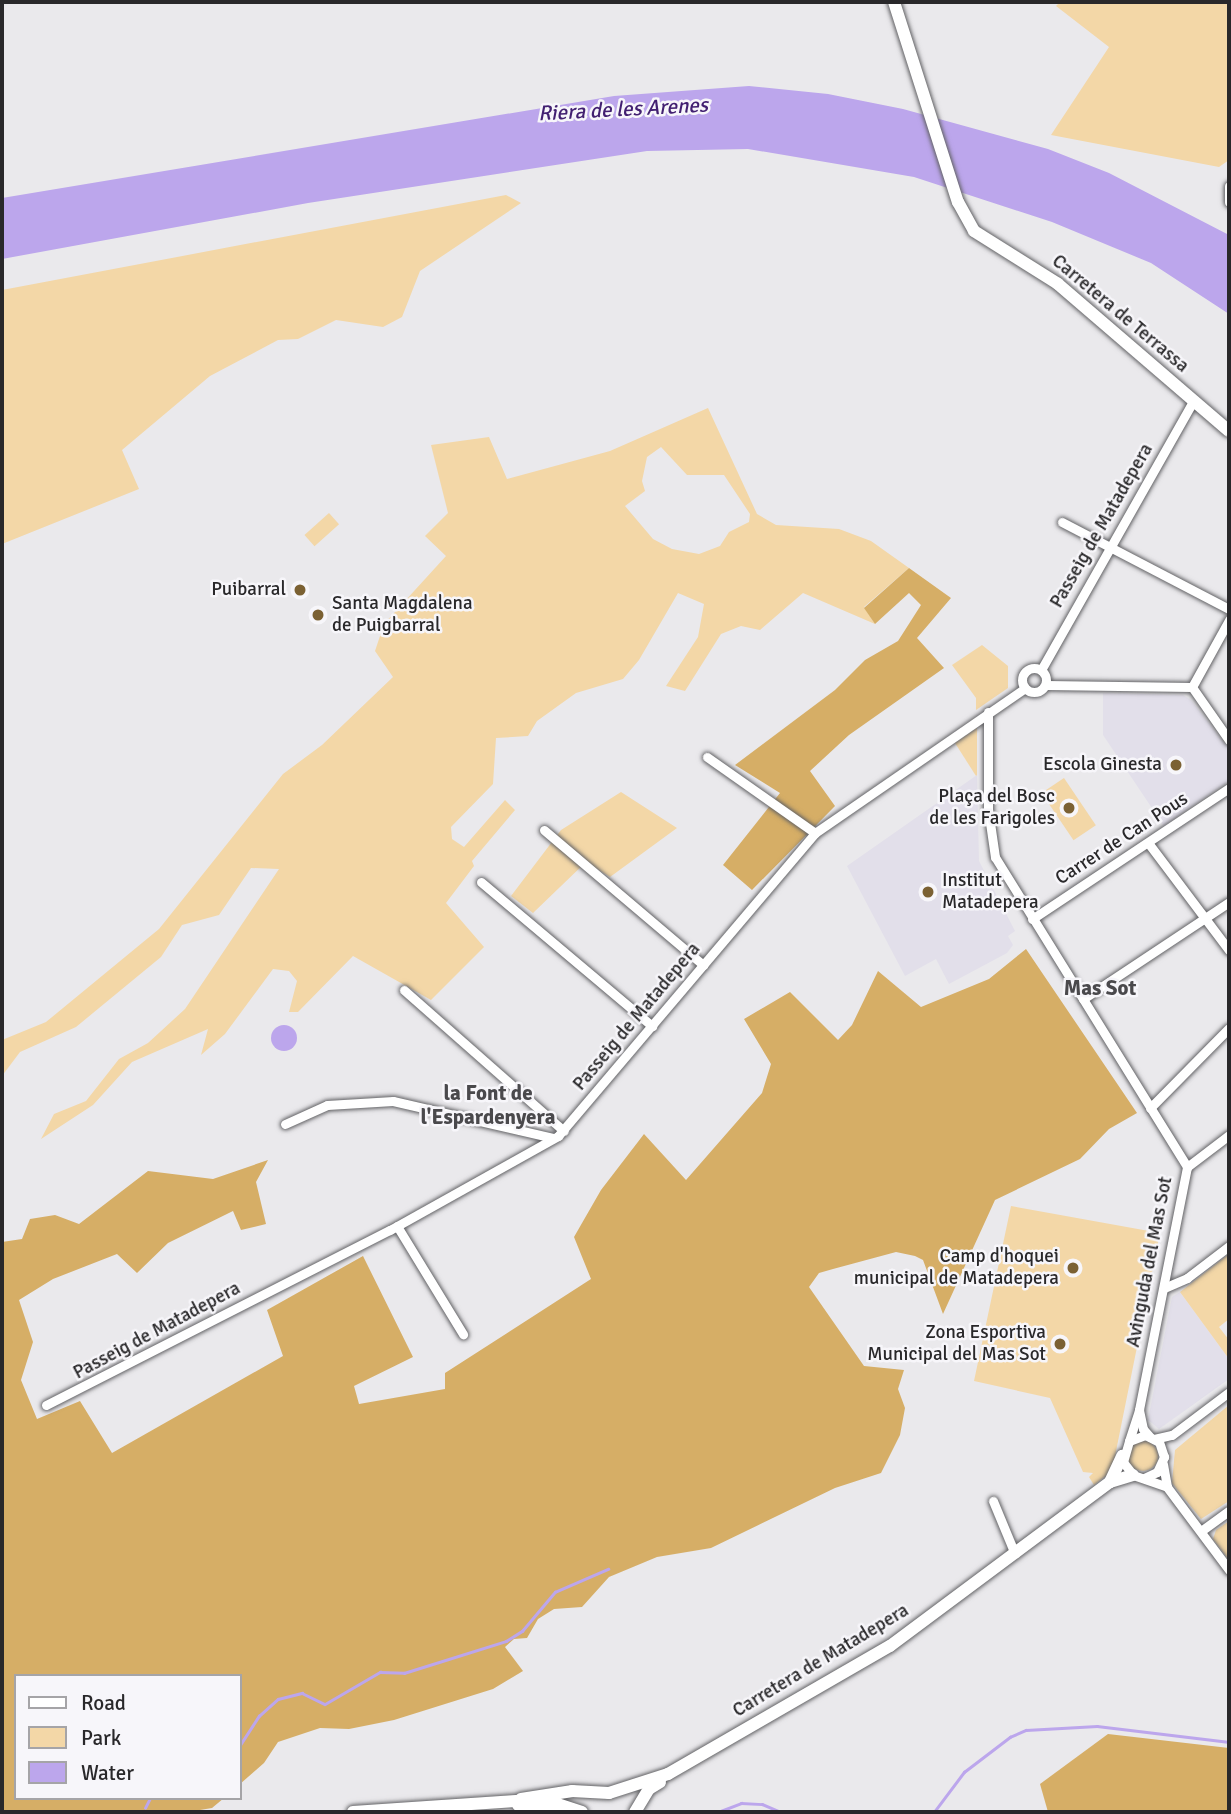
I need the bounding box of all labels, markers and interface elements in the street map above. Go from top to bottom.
water label: Riera de les Arenes [537,92,709,126]
street label: Carretera de Terrassa [1047,250,1193,378]
street label: Passeig de Matadepera [1046,440,1158,612]
place label: Puibarral [211,579,286,601]
marker: Puibarral [292,582,308,598]
place label: Santa Magdalena de Puigbarral [332,593,473,637]
marker: Santa Magdalena de Puigbarral [310,607,326,623]
place label: Escola Ginesta [1043,754,1162,776]
marker: Escola Ginesta [1168,757,1184,773]
place label: Plaça del Bosc de les Farigoles [929,786,1055,830]
street label: Carrer de Can Pous [1051,788,1193,890]
marker: Plaça del Bosc de les Farigoles [1061,800,1077,816]
place label: Institut Matadepera [942,870,1039,914]
marker: Institut Matadepera [920,884,936,900]
street label: Passeig de Matadepera [569,938,705,1096]
district label: Mas Sot [1064,975,1136,1001]
district label: la Font de l'Espardenyera [421,1080,555,1130]
street label: Avinguda del Mas Sot [1122,1175,1178,1349]
place label: Camp d'hoquei municipal de Matadepera [854,1246,1059,1290]
marker: Camp d'hoquei municipal de Matadepera [1065,1260,1081,1276]
street label: Passeig de Matadepera [70,1277,244,1385]
place label: Zona Esportiva Municipal del Mas Sot [867,1322,1046,1366]
marker: Zona Esportiva Municipal del Mas Sot [1052,1336,1068,1352]
street label: Carretera de Matadepera [729,1599,913,1723]
legend [14,1674,242,1800]
text: Road [81,1690,126,1716]
text: Park [81,1725,121,1751]
text: Water [81,1760,134,1786]

